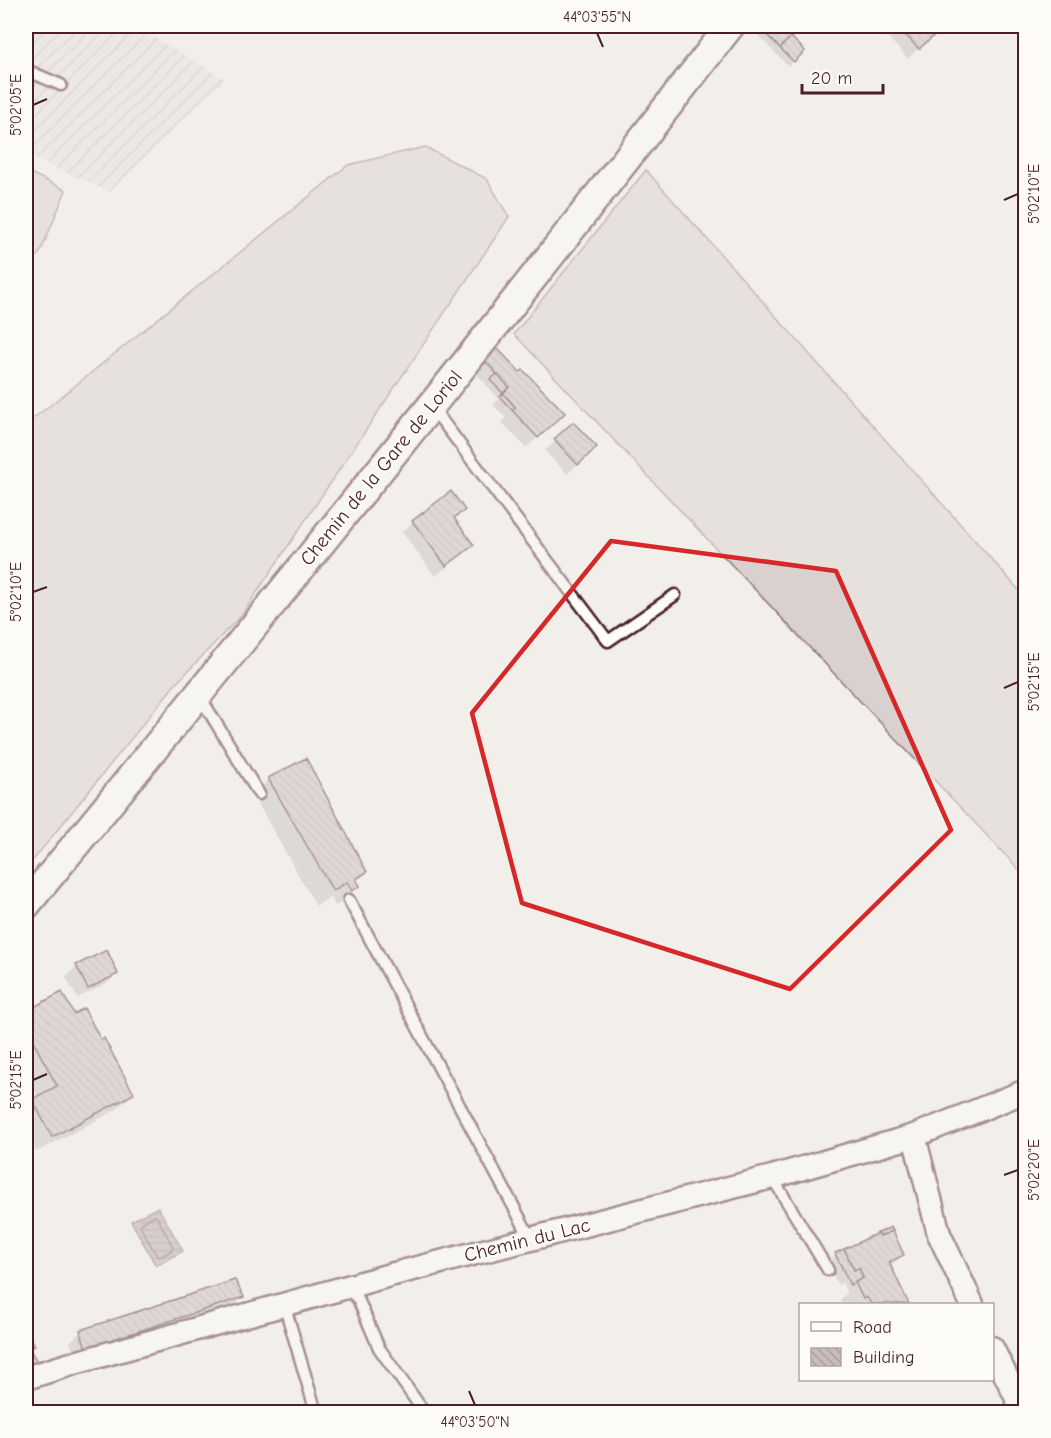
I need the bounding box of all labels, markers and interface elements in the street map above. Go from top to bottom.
text: 44°03'55"N [563,8,631,26]
scale bar [802,57,883,95]
text: 20 m [811,68,852,89]
text: 5°02'05"E [7,74,25,136]
text: 5°02'10"E [1025,164,1043,224]
street label: Chemin de la Gare de Loriol [295,366,467,570]
text: 5°02'10"E [7,562,25,622]
text: 5°02'15"E [1025,653,1043,712]
text: 5°02'15"E [7,1051,25,1110]
text: 5°02'20"E [1025,1139,1043,1201]
street label: Chemin du Lac [462,1213,593,1267]
legend [799,1303,994,1381]
text: Road [853,1317,892,1338]
text: Building [853,1347,915,1368]
text: 44°03'50"N [440,1413,510,1431]

